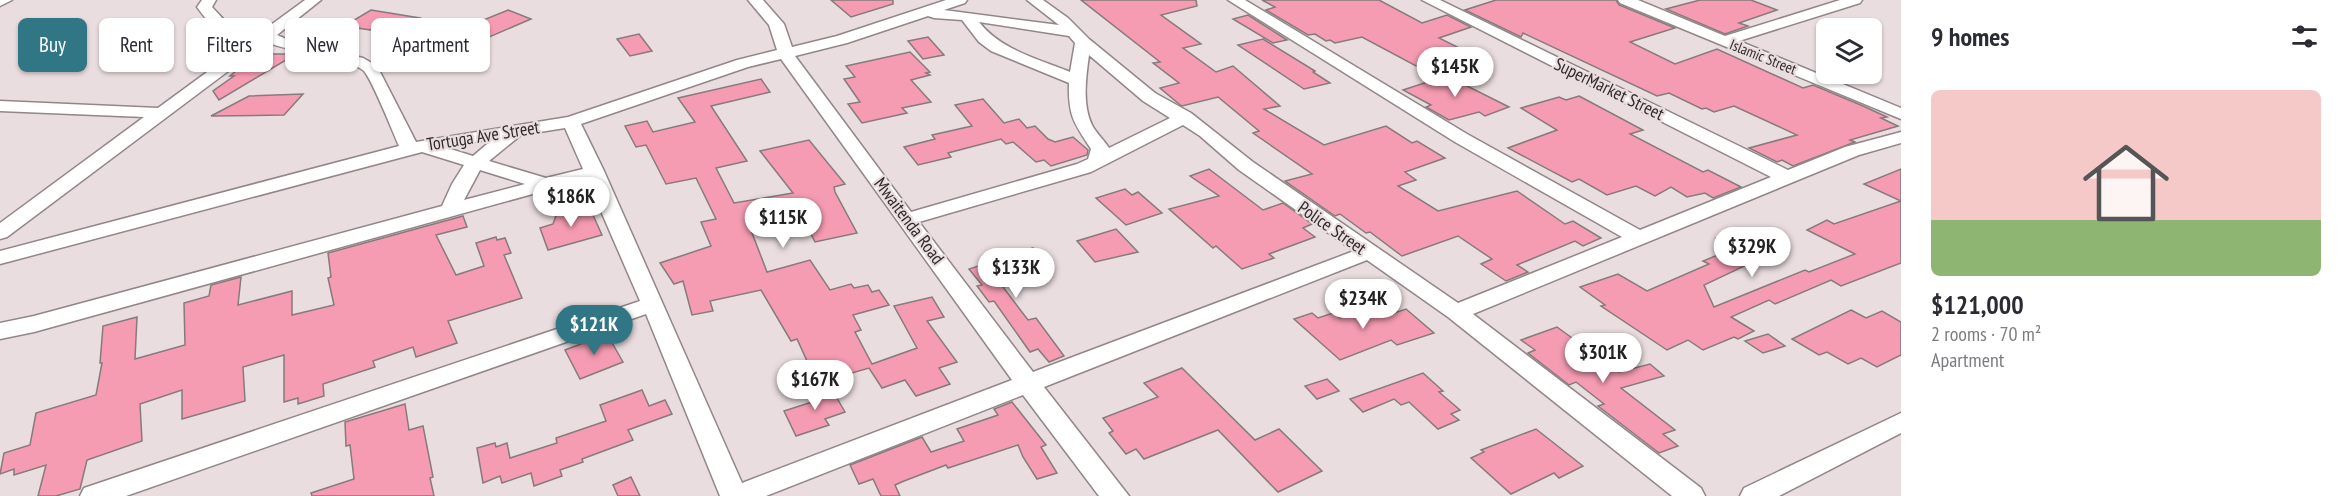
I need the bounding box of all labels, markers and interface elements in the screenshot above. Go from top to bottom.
chip: Buy [18,18,87,72]
chip: Rent [99,18,174,72]
chip: Filters [186,18,273,72]
chip: New [285,18,359,72]
chip: Apartment [371,18,490,72]
map controls [1816,18,1882,84]
button: layers [1816,18,1882,84]
text: 9 homes [1931,20,2009,53]
icon: filters [2288,20,2321,53]
street label: Islamic Street [1727,35,1799,79]
pin: $145K [1413,47,1497,98]
street label: SuperMarket Street [1550,52,1668,125]
text: $145K [1431,53,1479,79]
street label: Tortuga Ave Street [425,115,541,156]
icon: home [2072,129,2180,237]
street label: Mwaitenda Road [869,173,950,269]
pin: $186K [529,177,613,228]
text: $186K [547,183,595,209]
street label: Police Street [1294,196,1371,259]
pin: $115K [741,198,825,249]
text: $115K [759,204,807,230]
pin: $329K [1710,227,1794,278]
text: $329K [1728,233,1776,259]
pin: $133K [974,248,1058,299]
text: $133K [992,254,1040,280]
pin: $234K [1321,279,1405,330]
text: $234K [1339,285,1387,311]
text: $121,000 [1931,288,2024,321]
pin: $121K [552,305,636,356]
text: $121K [570,311,618,337]
text: 2 rooms · 70 m² [1931,321,2041,347]
pin: $301K [1561,333,1645,384]
text: $301K [1579,339,1627,365]
text: Apartment [1931,347,2004,373]
pin: $167K [773,360,857,411]
text: $167K [791,366,839,392]

